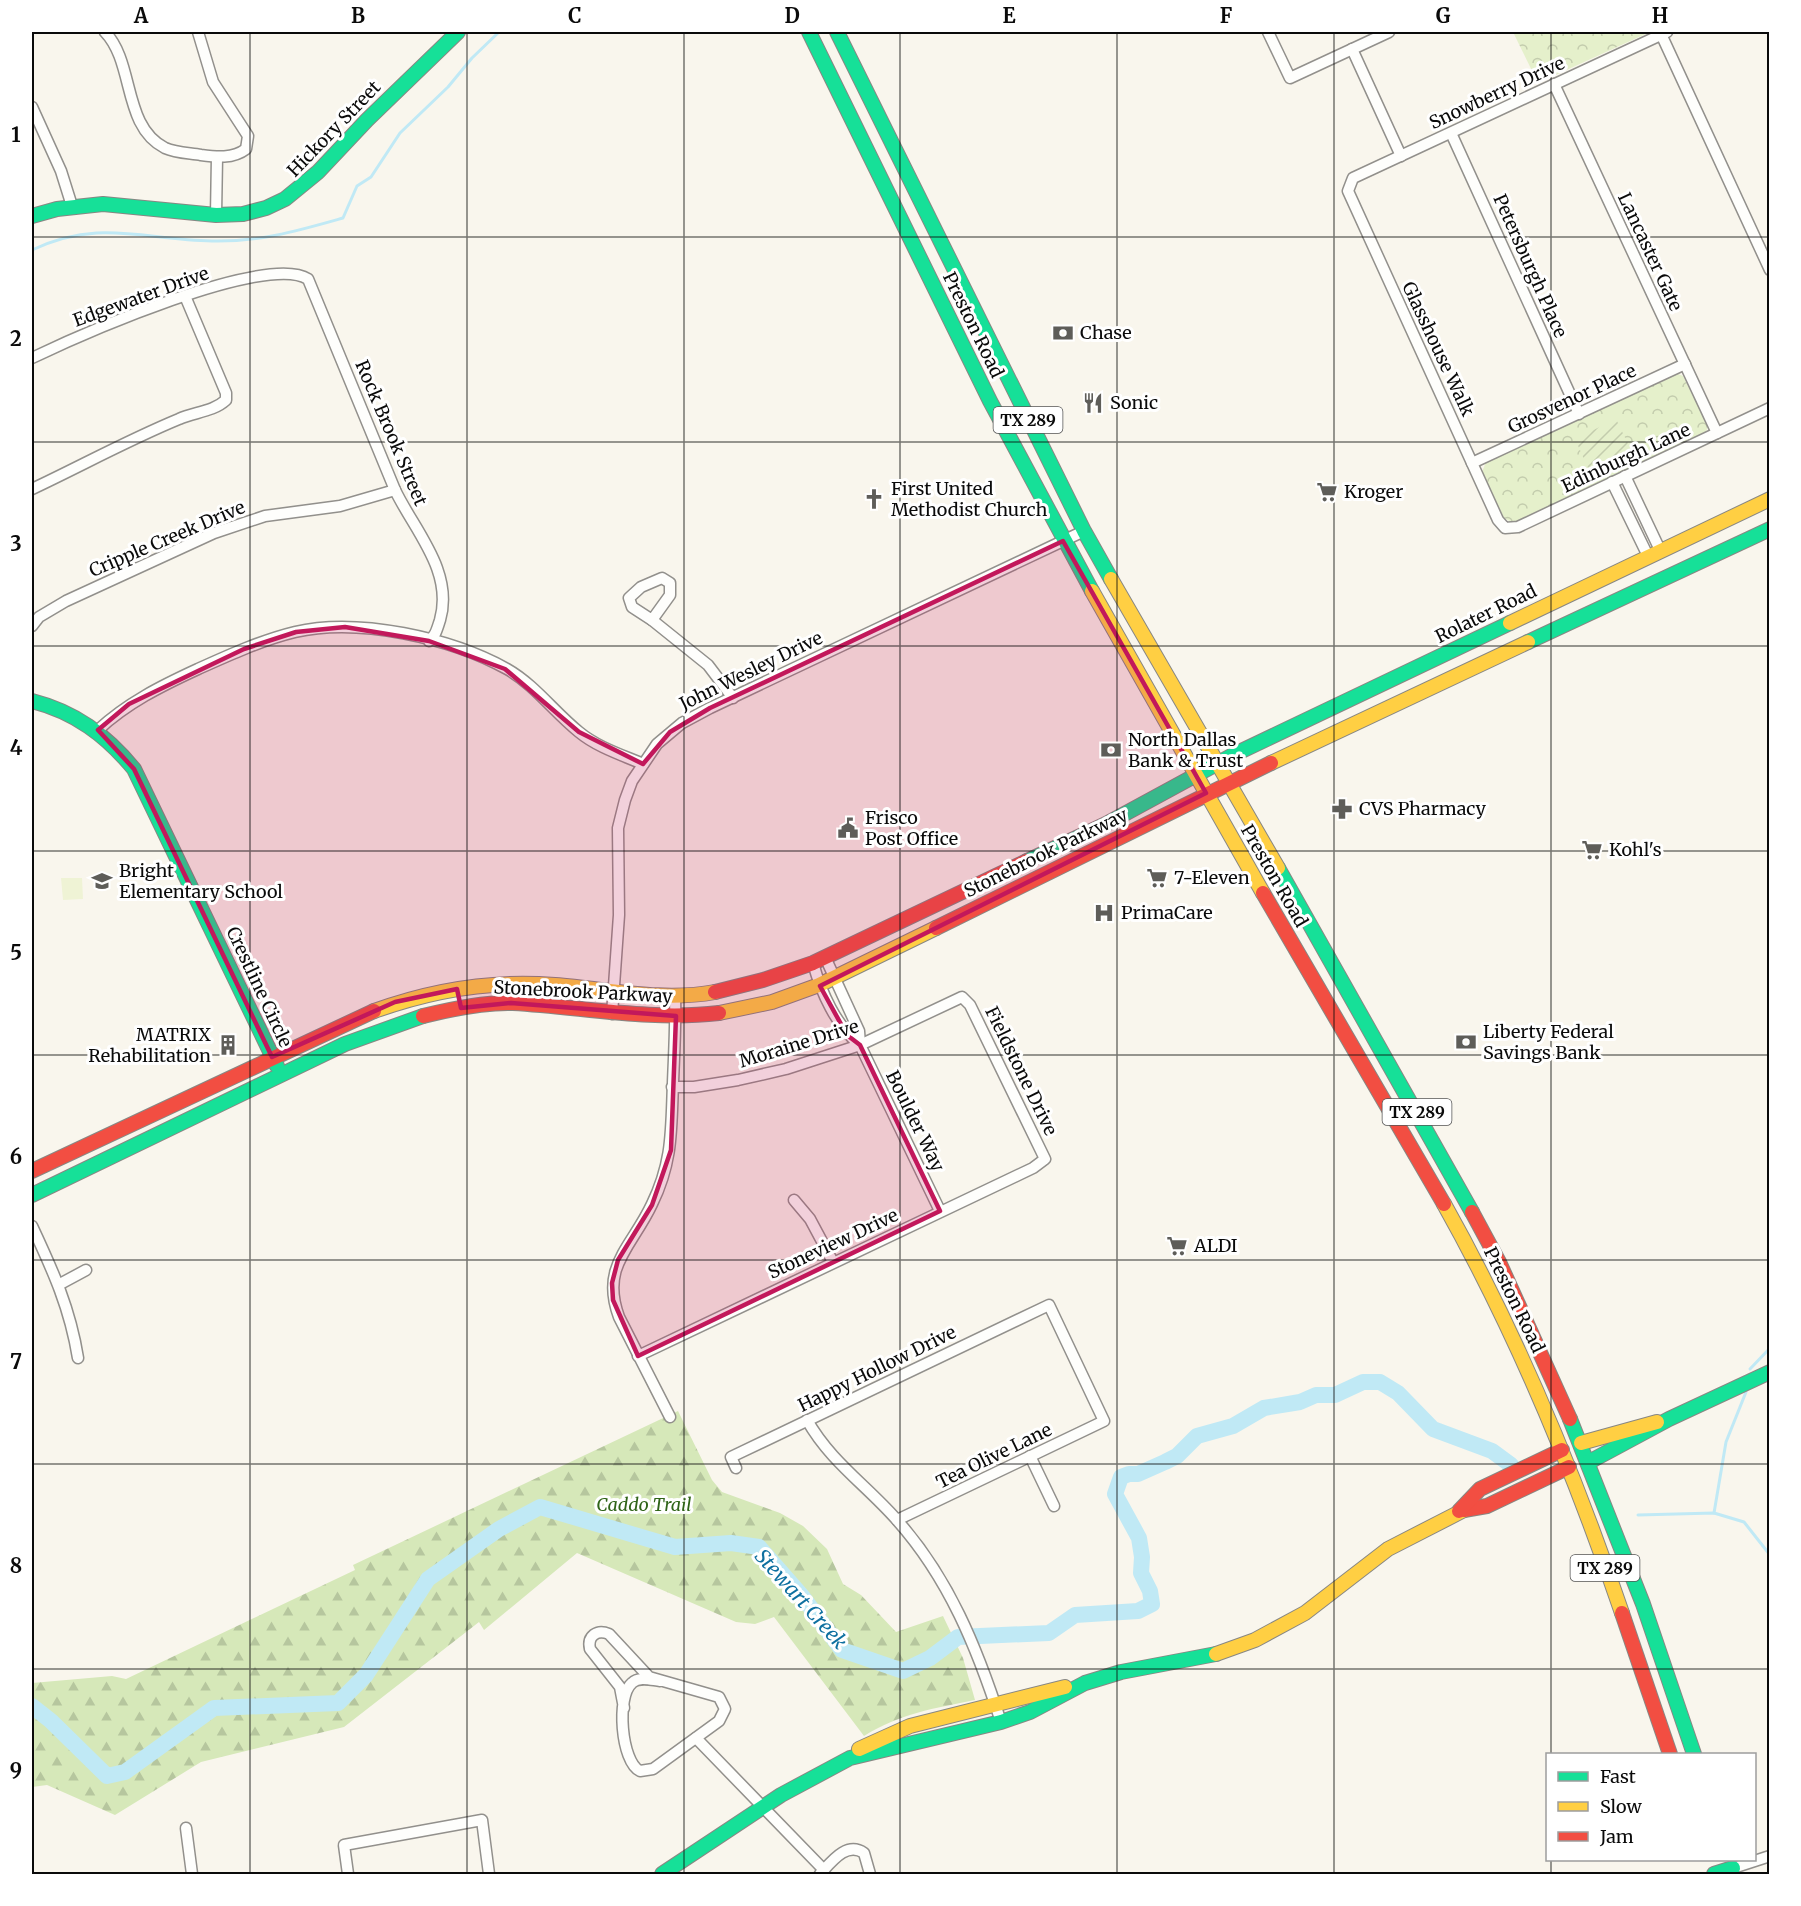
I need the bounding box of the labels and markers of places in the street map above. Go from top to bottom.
bank icon: Chase [1051,321,1075,345]
place label: Chase [1080,321,1132,344]
restaurant icon: Sonic [1081,391,1105,415]
place label: Sonic [1110,391,1158,414]
place label: First United Methodist Church [891,477,1047,521]
supermarket icon: Kroger [1315,480,1339,504]
place label: Kroger [1344,480,1403,503]
church icon: First United Methodist Church [862,487,886,511]
place label: North Dallas Bank & Trust [1128,728,1243,772]
bank icon: North Dallas Bank & Trust [1099,738,1123,762]
pharmacy icon: CVS Pharmacy [1330,797,1354,821]
place label: CVS Pharmacy [1359,797,1487,820]
place label: Frisco Post Office [865,806,958,850]
public building icon: Frisco Post Office [836,816,860,840]
supermarket icon: Kohl's [1580,838,1604,862]
place label: Kohl's [1609,838,1662,861]
place label: Bright Elementary School [119,859,283,903]
supermarket icon: 7-Eleven [1145,866,1169,890]
place label: 7-Eleven [1174,866,1250,889]
school or university icon: Bright Elementary School [90,869,114,893]
hospital icon: PrimaCare [1092,901,1116,925]
place label: PrimaCare [1121,901,1213,924]
place label: Liberty Federal Savings Bank [1483,1020,1614,1064]
place label: MATRIX Rehabilitation [88,1023,211,1067]
bank icon: Liberty Federal Savings Bank [1454,1030,1478,1054]
building icon: MATRIX Rehabilitation [216,1033,240,1057]
supermarket icon: ALDI [1165,1234,1189,1258]
place label: ALDI [1193,1234,1238,1257]

